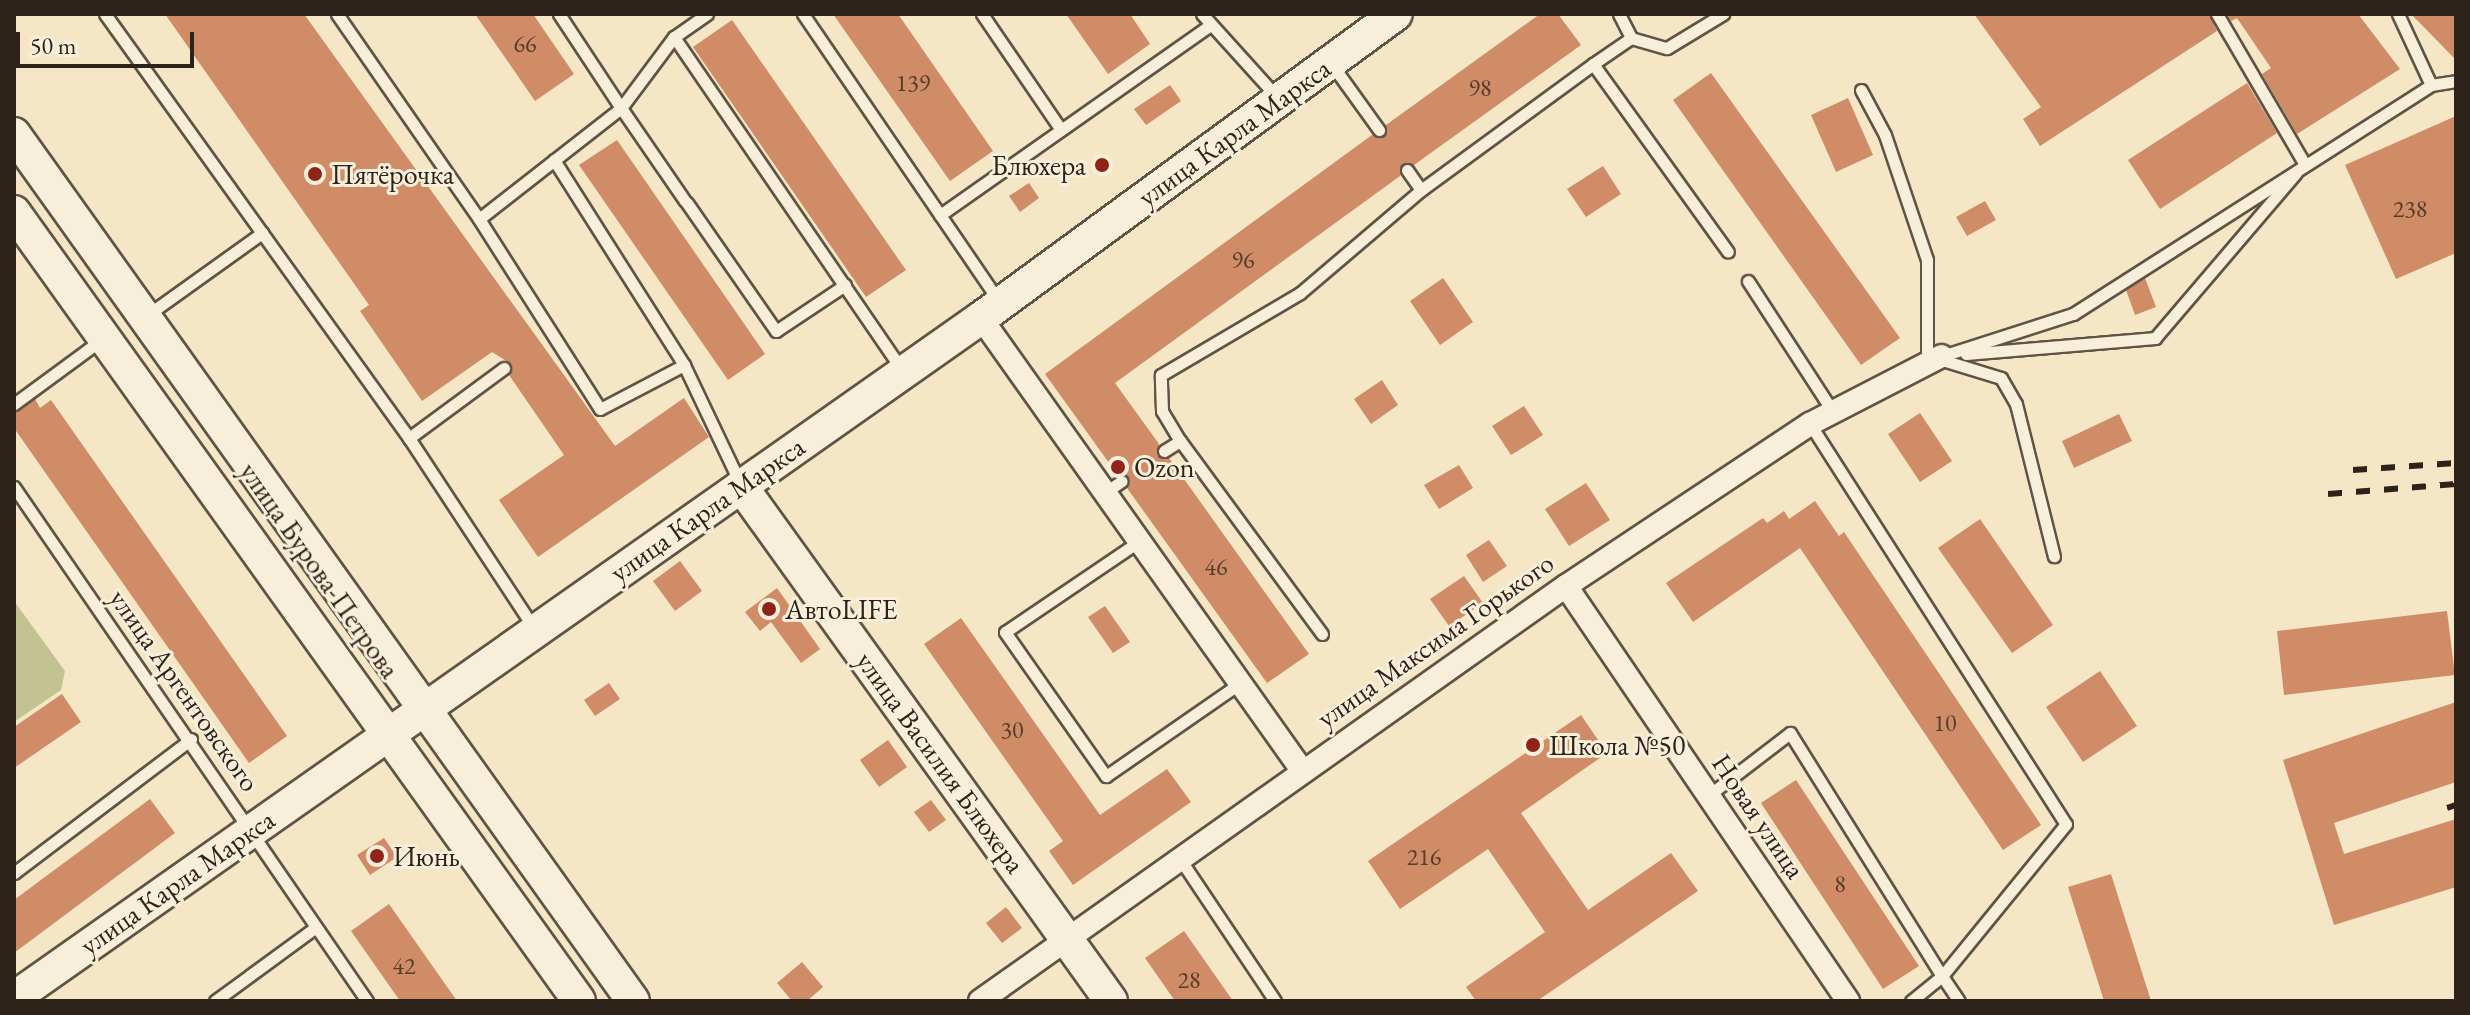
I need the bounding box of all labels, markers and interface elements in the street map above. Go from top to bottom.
scale bar [20,16,198,66]
text: 50 m [30,30,77,61]
house number: 66 [513,30,537,58]
street label: улица Карла Маркса [1131,51,1337,213]
house number: 139 [896,69,930,97]
house number: 98 [1468,74,1492,102]
place label: Блюхера [991,148,1086,182]
marker: Блюхера [1093,156,1111,174]
place label: Пятёрочка [331,157,454,191]
marker: Пятёрочка [306,165,324,183]
house number: 238 [2393,195,2427,223]
house number: 96 [1231,246,1255,274]
street label: улица Карла Маркса [603,429,811,589]
place label: Ozon [1134,450,1195,484]
street label: улица Бурова-Петрова [233,456,407,684]
marker: Ozon [1109,458,1127,476]
street label: улица Максима Горького [1310,546,1560,734]
house number: 46 [1204,553,1228,581]
street label: улица Аргентовского [103,582,267,798]
place label: АвтоLIFE [785,592,898,626]
marker: АвтоLIFE [760,600,778,618]
street label: улица Василия Блюхера [849,645,1033,879]
house number: 10 [1933,709,1957,737]
house number: 30 [1000,716,1024,744]
place label: Школа №50 [1549,728,1685,762]
marker: Школа №50 [1524,736,1542,754]
street label: Новая улица [1705,747,1813,885]
street label: улица Карла Маркса [73,802,281,962]
place label: Июнь [393,839,460,873]
house number: 216 [1407,843,1441,871]
marker: Июнь [368,847,386,865]
house number: 8 [1834,870,1846,898]
house number: 42 [392,952,416,980]
house number: 28 [1177,966,1201,994]

